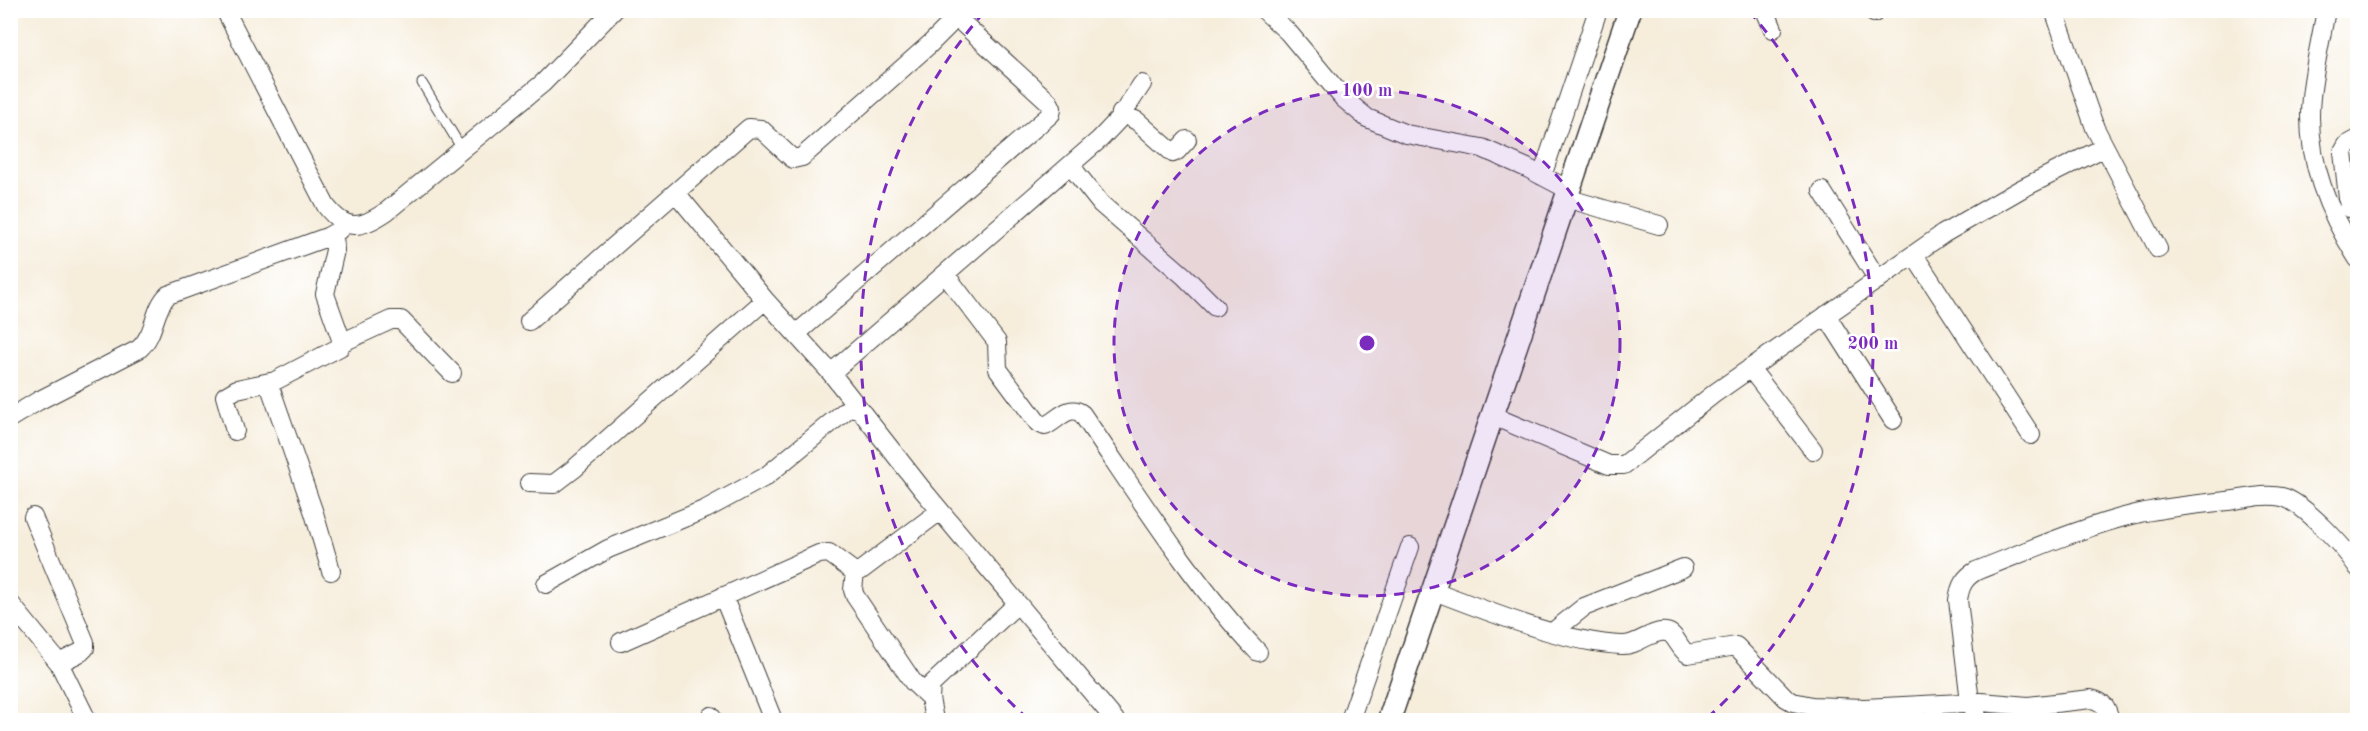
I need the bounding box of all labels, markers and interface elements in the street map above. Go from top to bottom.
text: 100 m [1342,82,1392,100]
centre of rings [1357,333,1377,353]
text: 200 m [1848,335,1898,353]

